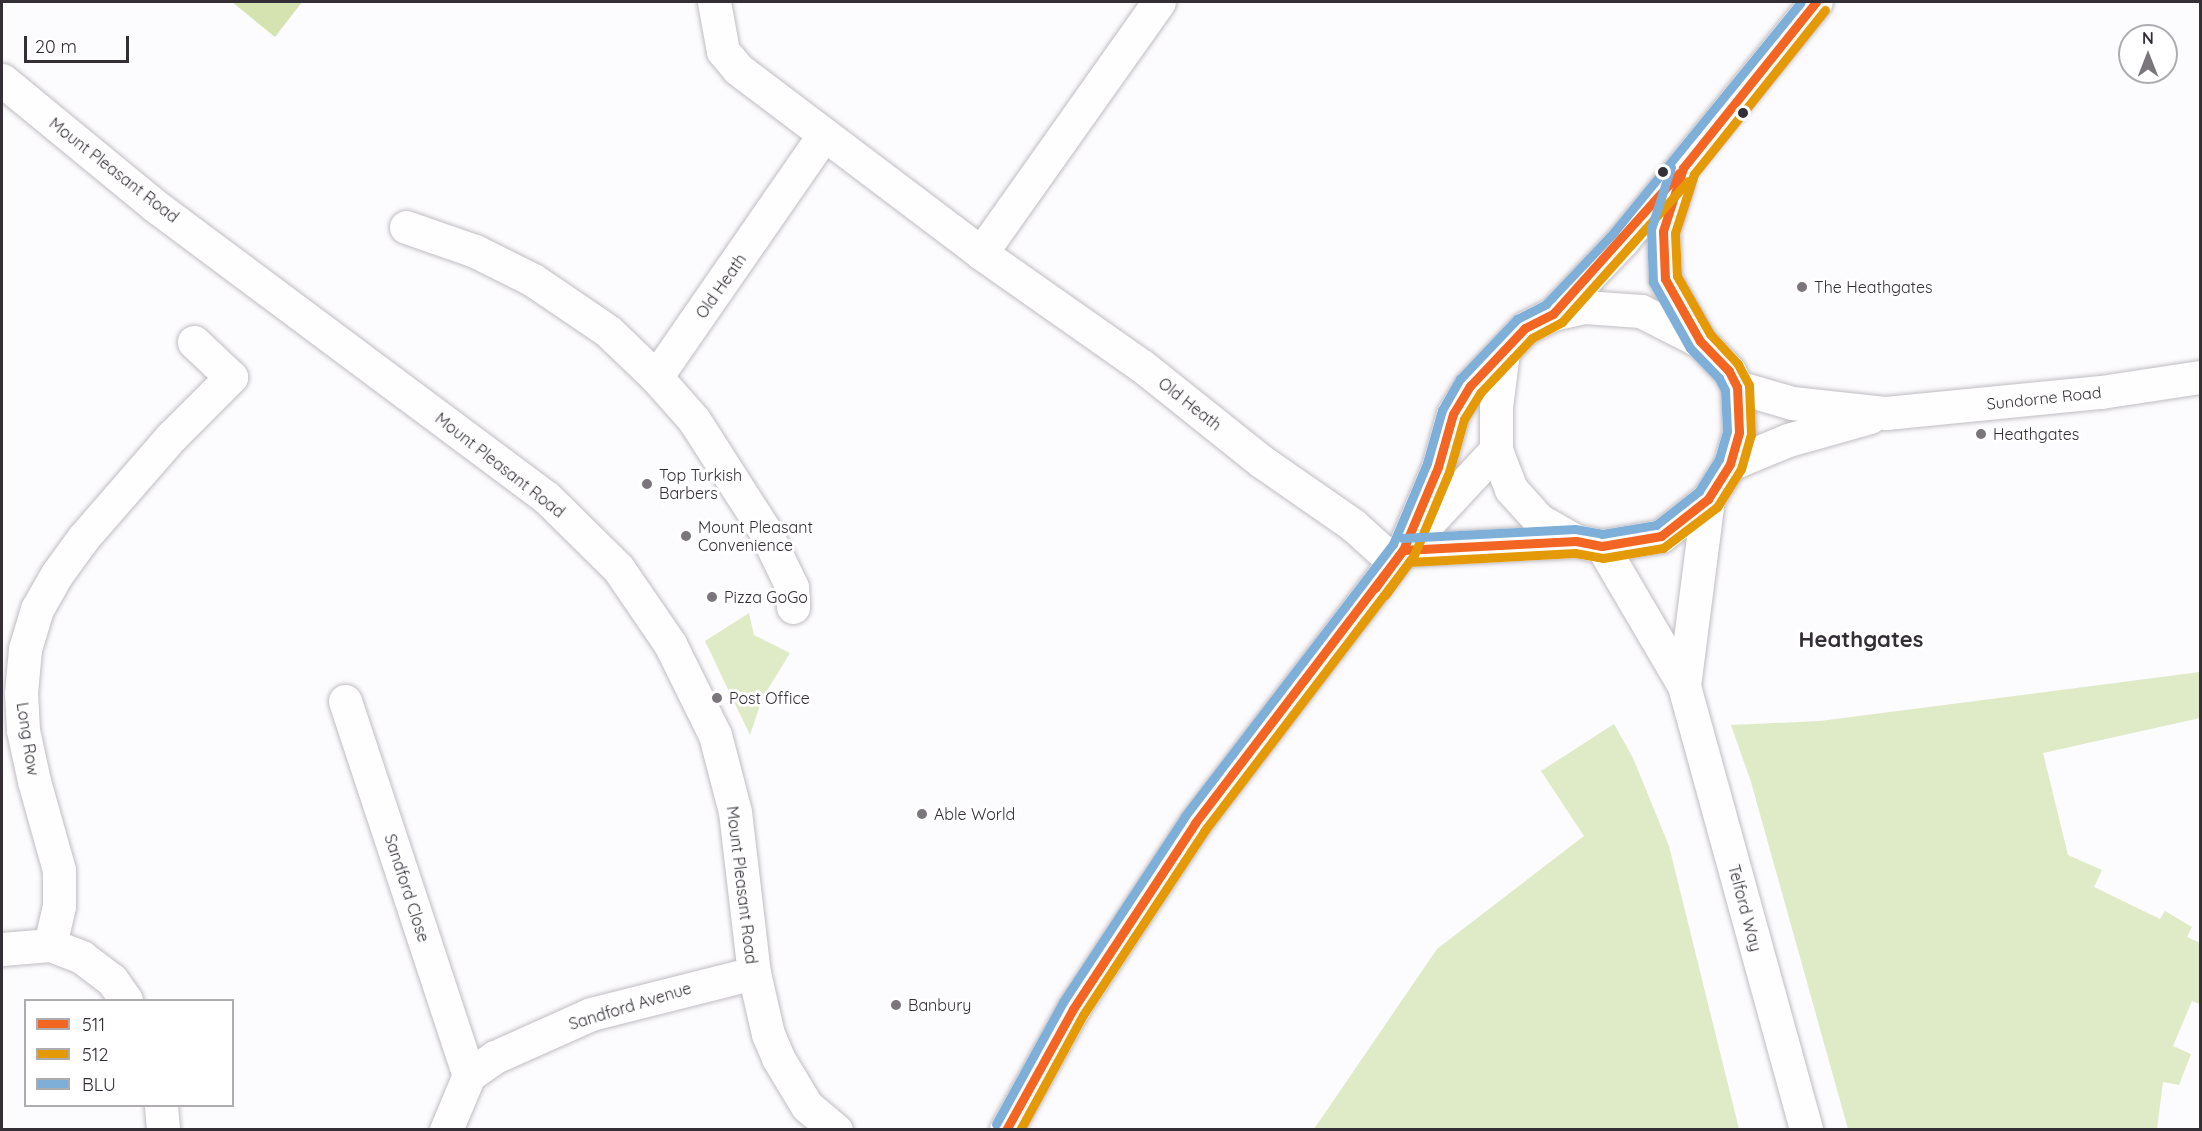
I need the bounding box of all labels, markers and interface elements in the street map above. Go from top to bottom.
scale bar [27,24,132,62]
north arrow [2118,24,2178,84]
text: N [2142,28,2154,48]
text: 20 m [35,35,77,58]
unlabelled marker [1737,107,1749,119]
street label: Mount Pleasant Road [45,114,183,226]
unlabelled marker [1657,166,1669,178]
street label: Old Heath [692,250,750,322]
place label: The Heathgates [1814,277,1932,297]
marker: The Heathgates [1795,280,1809,294]
street label: Old Heath [1155,373,1225,435]
street label: Sundorne Road [1986,382,2102,414]
street label: Mount Pleasant Road [431,409,569,521]
place label: Heathgates [1993,424,2079,444]
marker: Heathgates [1974,427,1988,441]
place label: Top Turkish Barbers [659,465,742,503]
marker: Top Turkish Barbers [640,477,654,491]
place label: Mount Pleasant Convenience [698,517,813,555]
marker: Mount Pleasant Convenience [679,529,693,543]
place label: Pizza GoGo [724,587,808,607]
marker: Pizza GoGo [705,590,719,604]
district label: Heathgates [1799,627,1923,653]
place label: Post Office [729,688,810,708]
marker: Post Office [710,691,724,705]
street label: Long Row [13,701,43,777]
place label: Able World [934,804,1015,824]
street label: Mount Pleasant Road [723,805,761,965]
marker: Able World [915,807,929,821]
street label: Sandford Close [380,832,434,944]
street label: Telford Way [1724,862,1766,954]
street label: Sandford Avenue [566,978,694,1034]
place label: Banbury [908,995,971,1015]
marker: Banbury [889,998,903,1012]
legend [24,999,234,1107]
text: 511 [82,1013,105,1036]
text: 512 [82,1043,108,1066]
text: BLU [82,1073,116,1096]

